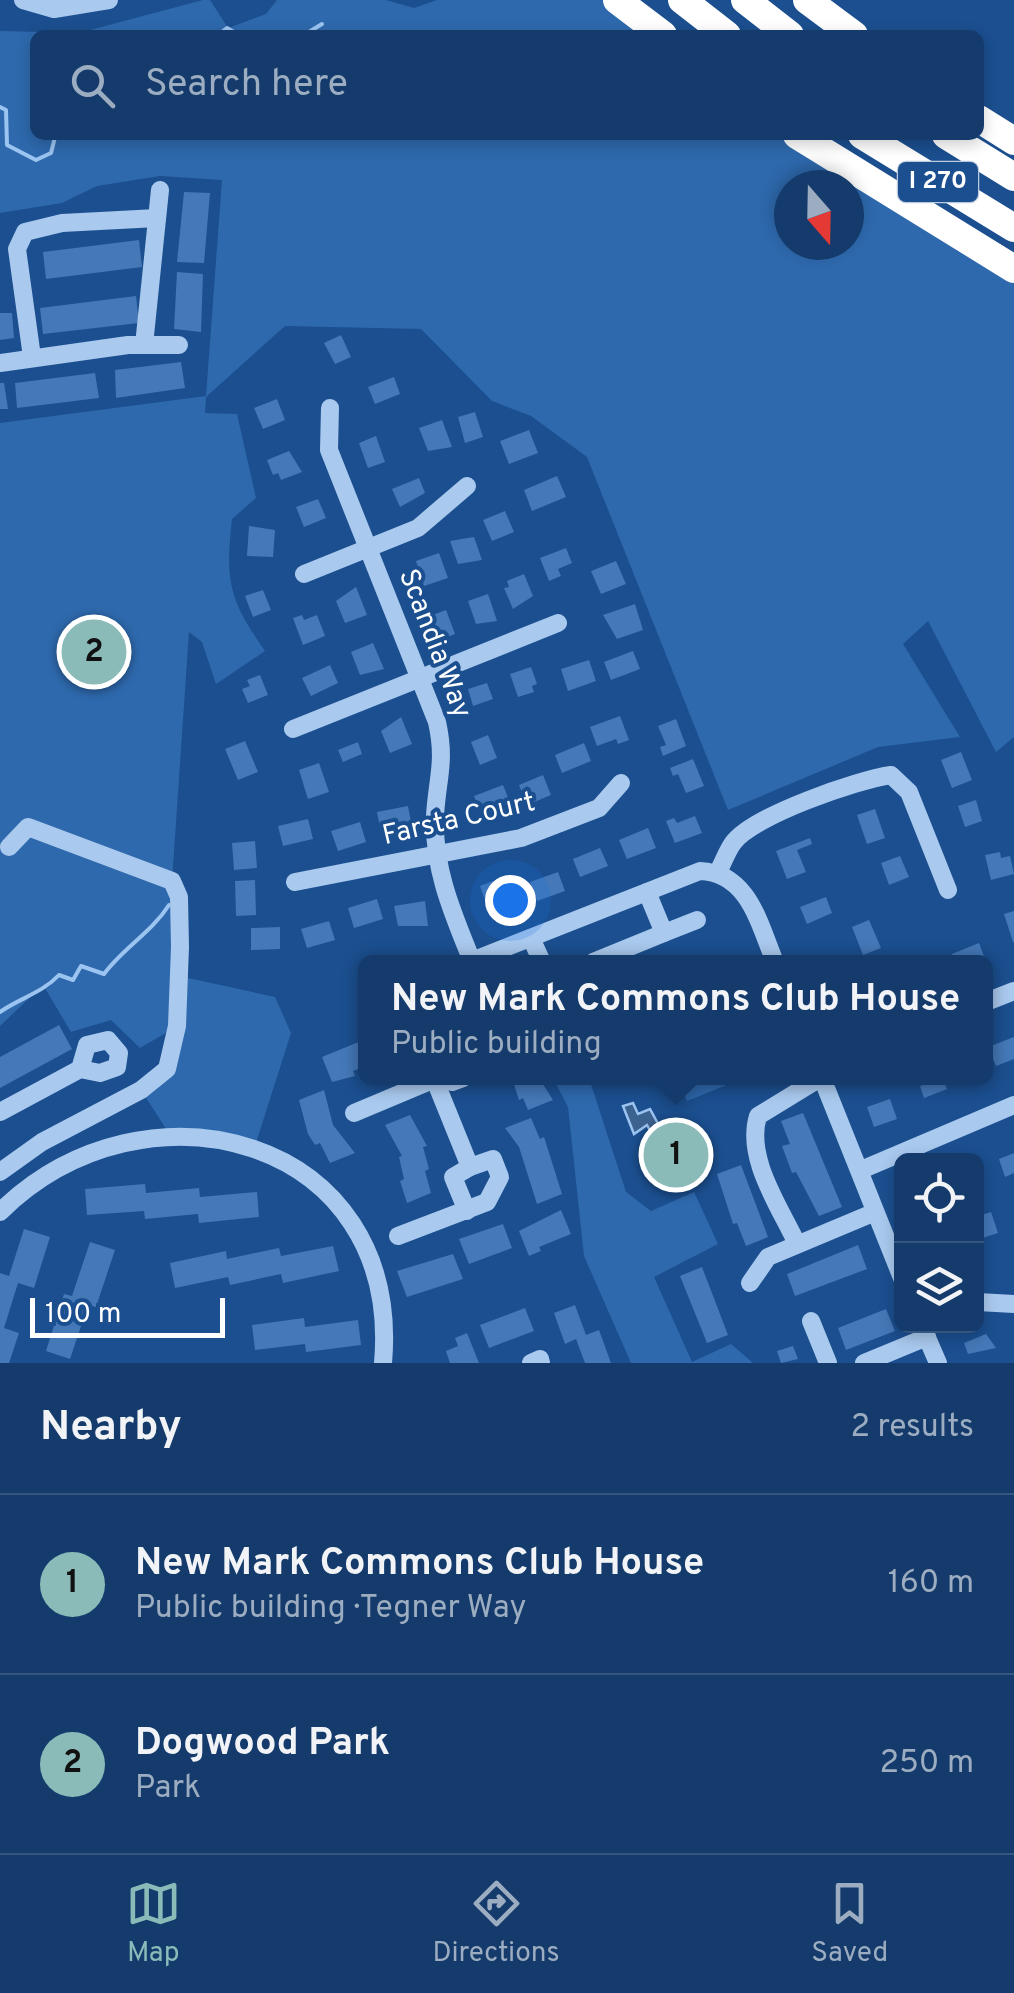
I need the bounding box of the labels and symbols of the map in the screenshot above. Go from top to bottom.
road number: I 270 [898,162,978,202]
north arrow [774,170,864,260]
street label: Scandia Way [389,564,479,724]
pin: 2 [62,614,126,690]
street label: Farsta Court [379,785,539,855]
your location [485,875,536,926]
pin: 1 [644,1118,708,1192]
scale bar [30,1293,225,1338]

